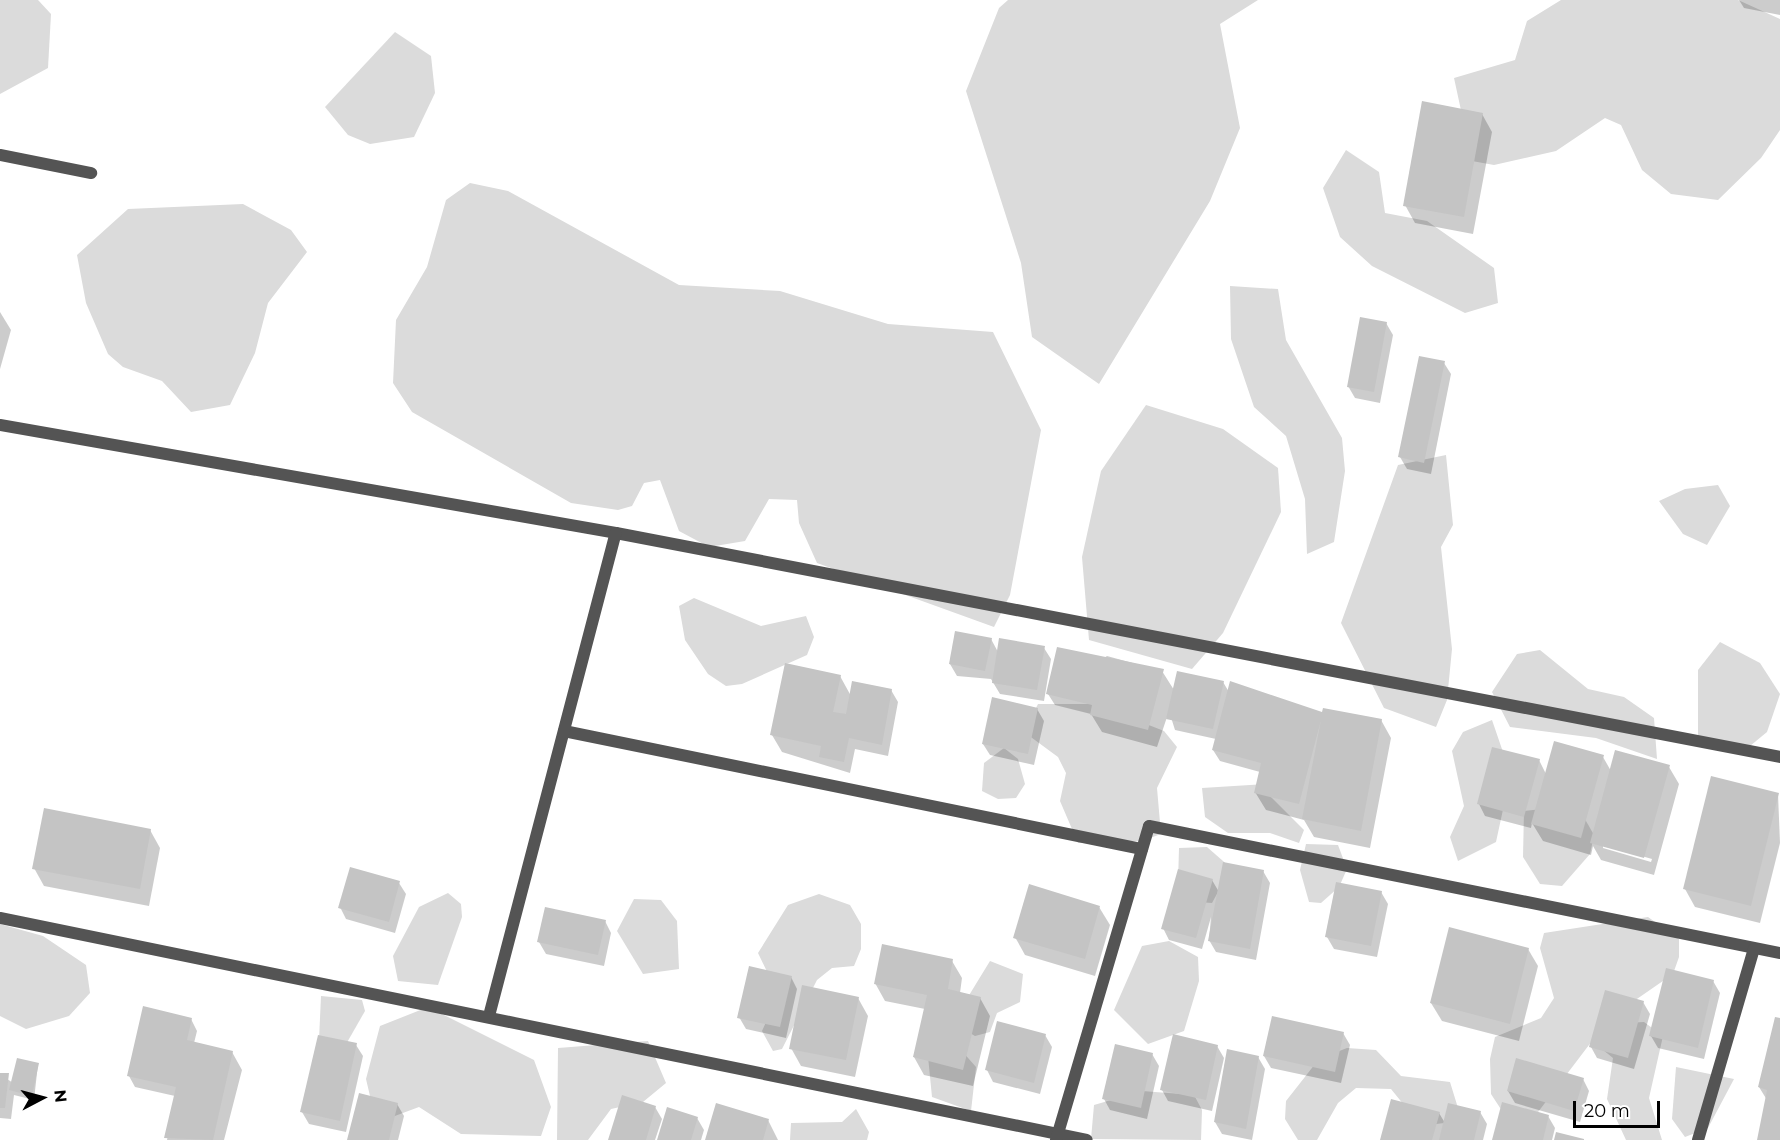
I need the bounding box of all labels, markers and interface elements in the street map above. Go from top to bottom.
north arrow [12,1068,72,1128]
text: N [50,1089,71,1103]
scale bar [1576,1089,1663,1127]
text: 20 m [1584,1100,1630,1122]

